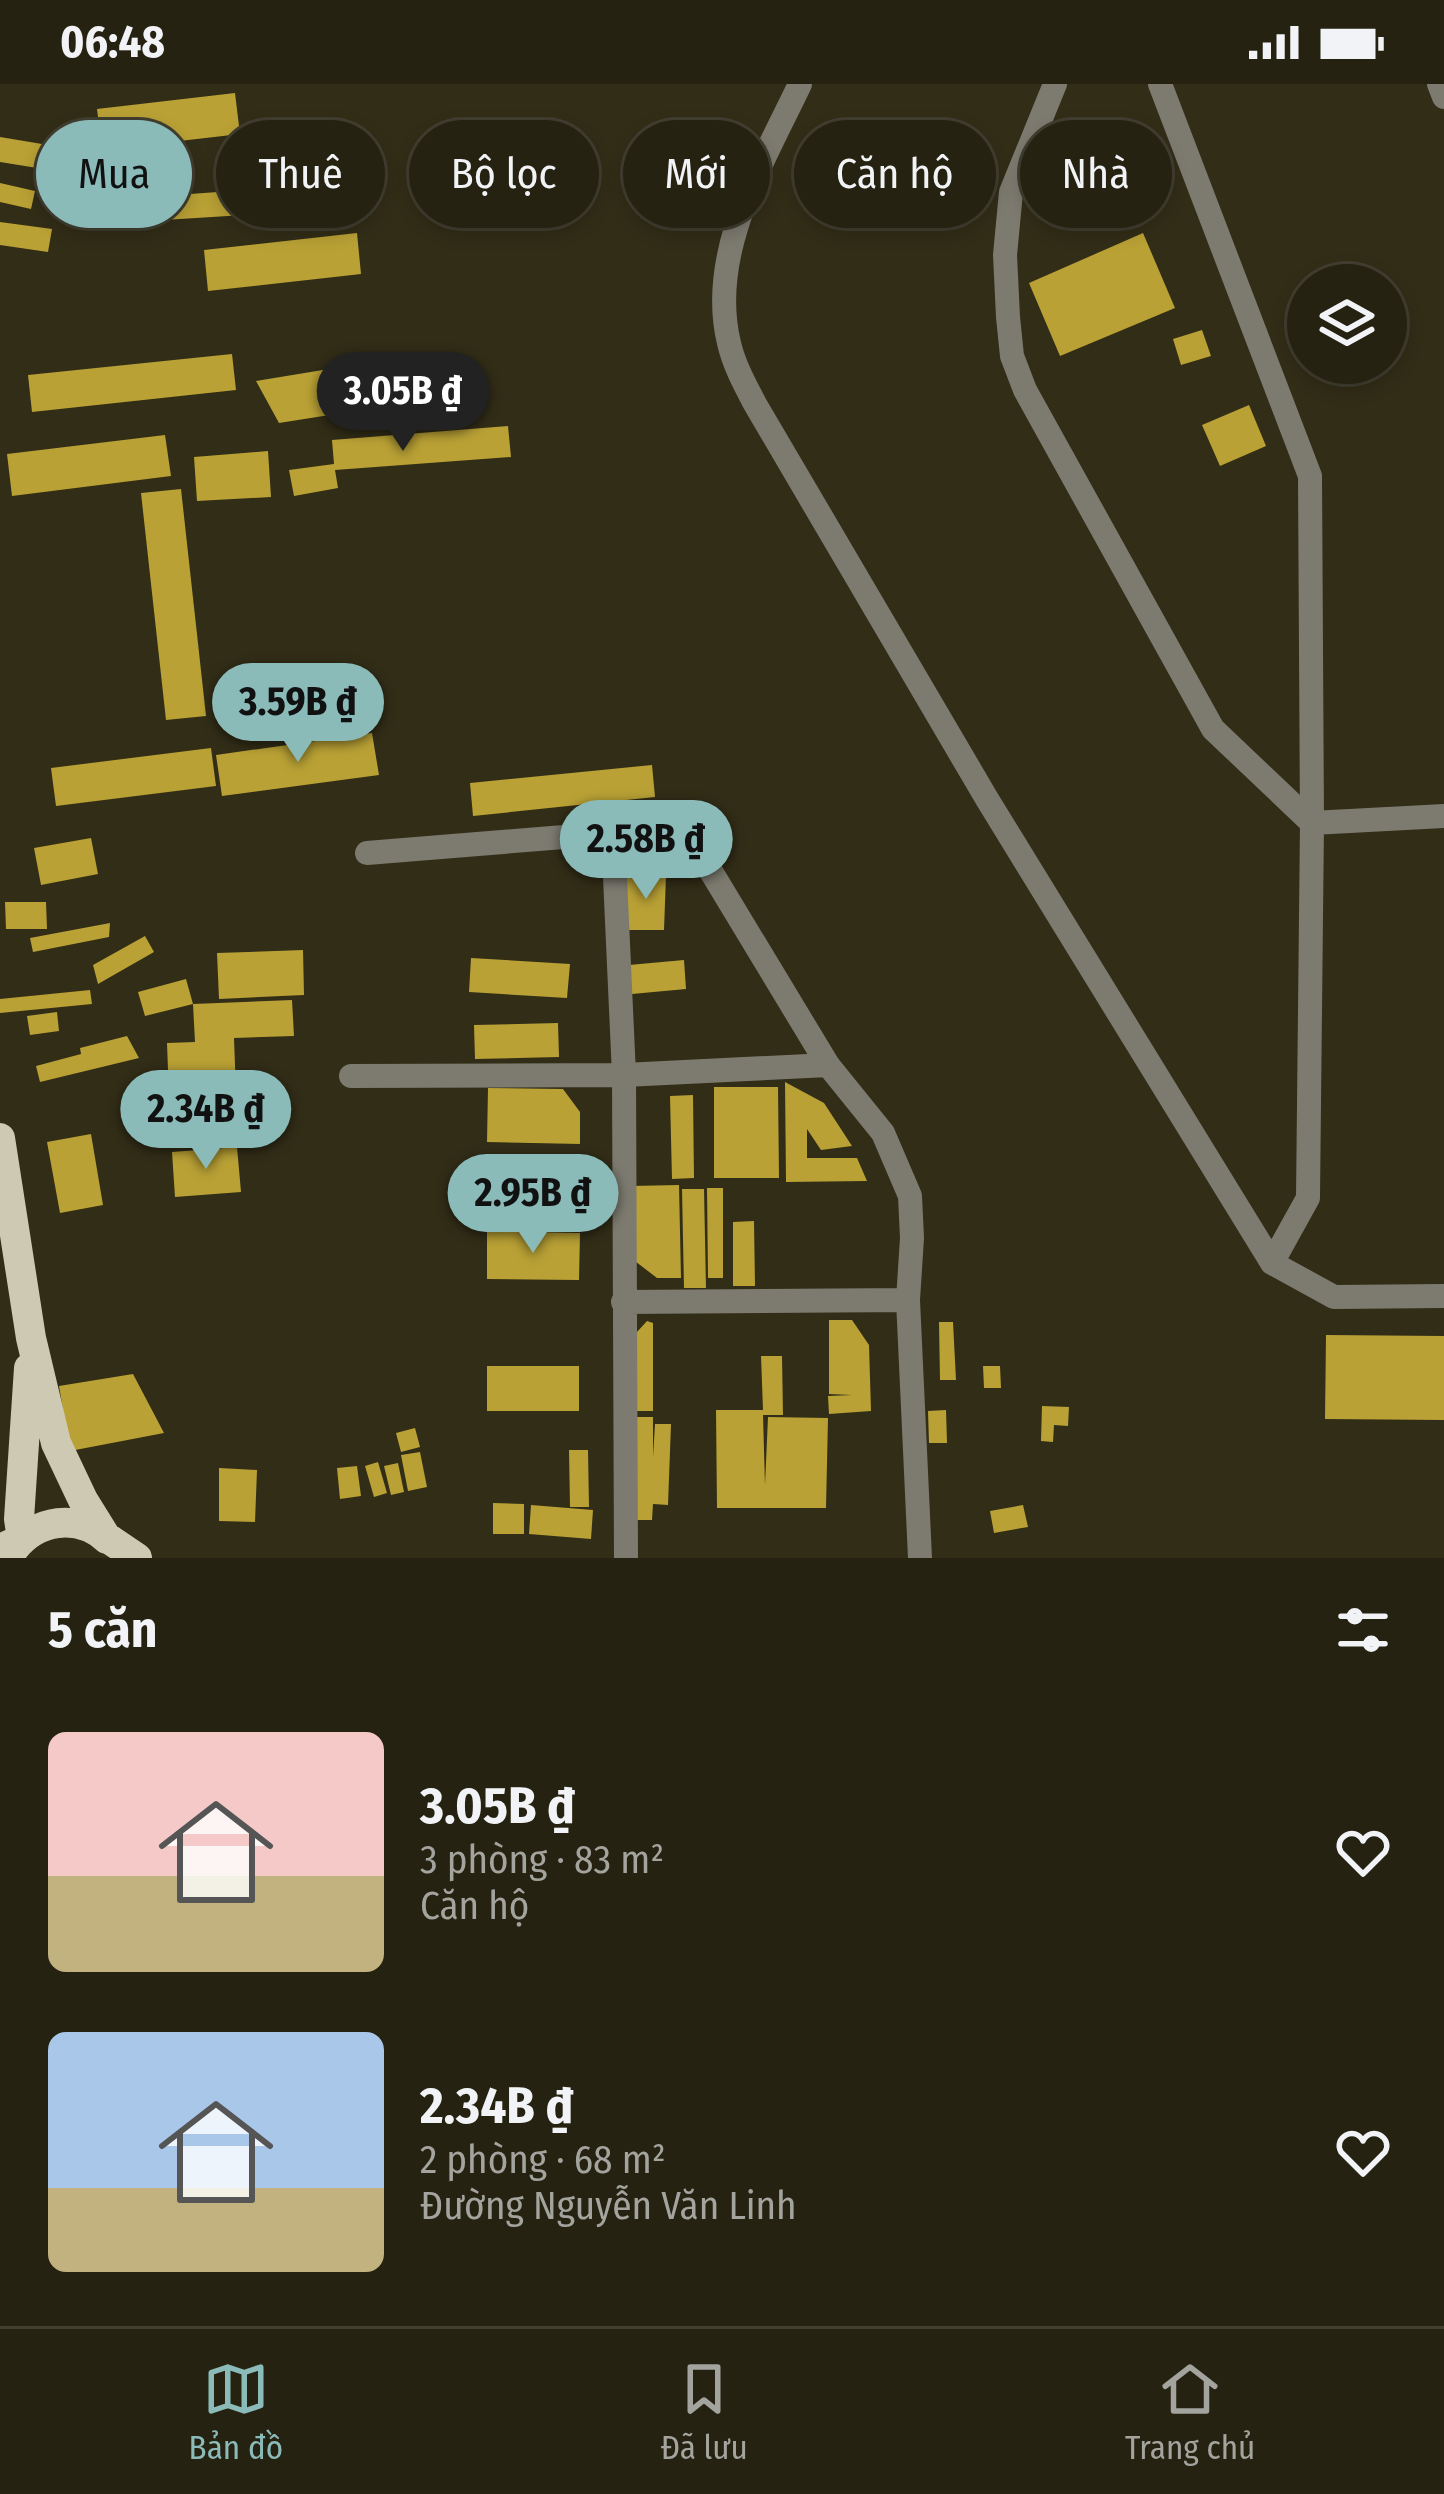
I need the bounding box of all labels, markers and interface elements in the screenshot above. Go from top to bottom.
text: 06:48 [60,15,165,69]
chip: Mua [36,120,192,228]
chip: Thuê [216,120,385,228]
chip: Bộ lọc [409,120,599,228]
chip: Mới [623,120,770,228]
chip: Căn hộ [794,120,996,228]
chip: Nhà [1020,120,1172,228]
map controls [1287,264,1407,384]
button: layers [1287,264,1407,384]
pin: 3.05B ₫ [292,352,514,454]
text: 3.05B ₫ [344,368,462,414]
pin: 3.59B ₫ [187,663,409,765]
text: 3.59B ₫ [239,679,357,725]
pin: 2.58B ₫ [535,800,757,902]
text: 2.58B ₫ [587,816,705,862]
pin: 2.34B ₫ [95,1070,317,1172]
text: 2.34B ₫ [147,1086,265,1132]
pin: 2.95B ₫ [422,1154,644,1256]
text: 2.95B ₫ [475,1170,591,1216]
icon: filters [1330,1597,1396,1663]
text: 5 căn [48,1599,157,1661]
text: 3.05B ₫ [420,1775,575,1837]
icon: home [144,1780,288,1924]
icon: heart [1330,1819,1396,1885]
text: 3 phòng · 83 m² [420,1837,664,1883]
text: Căn hộ [420,1883,529,1929]
text: 2.34B ₫ [420,2075,574,2137]
icon: home [144,2080,288,2224]
icon: heart [1330,2119,1396,2185]
text: 2 phòng · 68 m² [420,2137,666,2183]
text: Đường Nguyễn Văn Linh [420,2183,797,2229]
tab: Bản đồ [189,2356,283,2468]
tab: Đã lưu [660,2356,748,2468]
tab: Trang chủ [1125,2356,1255,2468]

